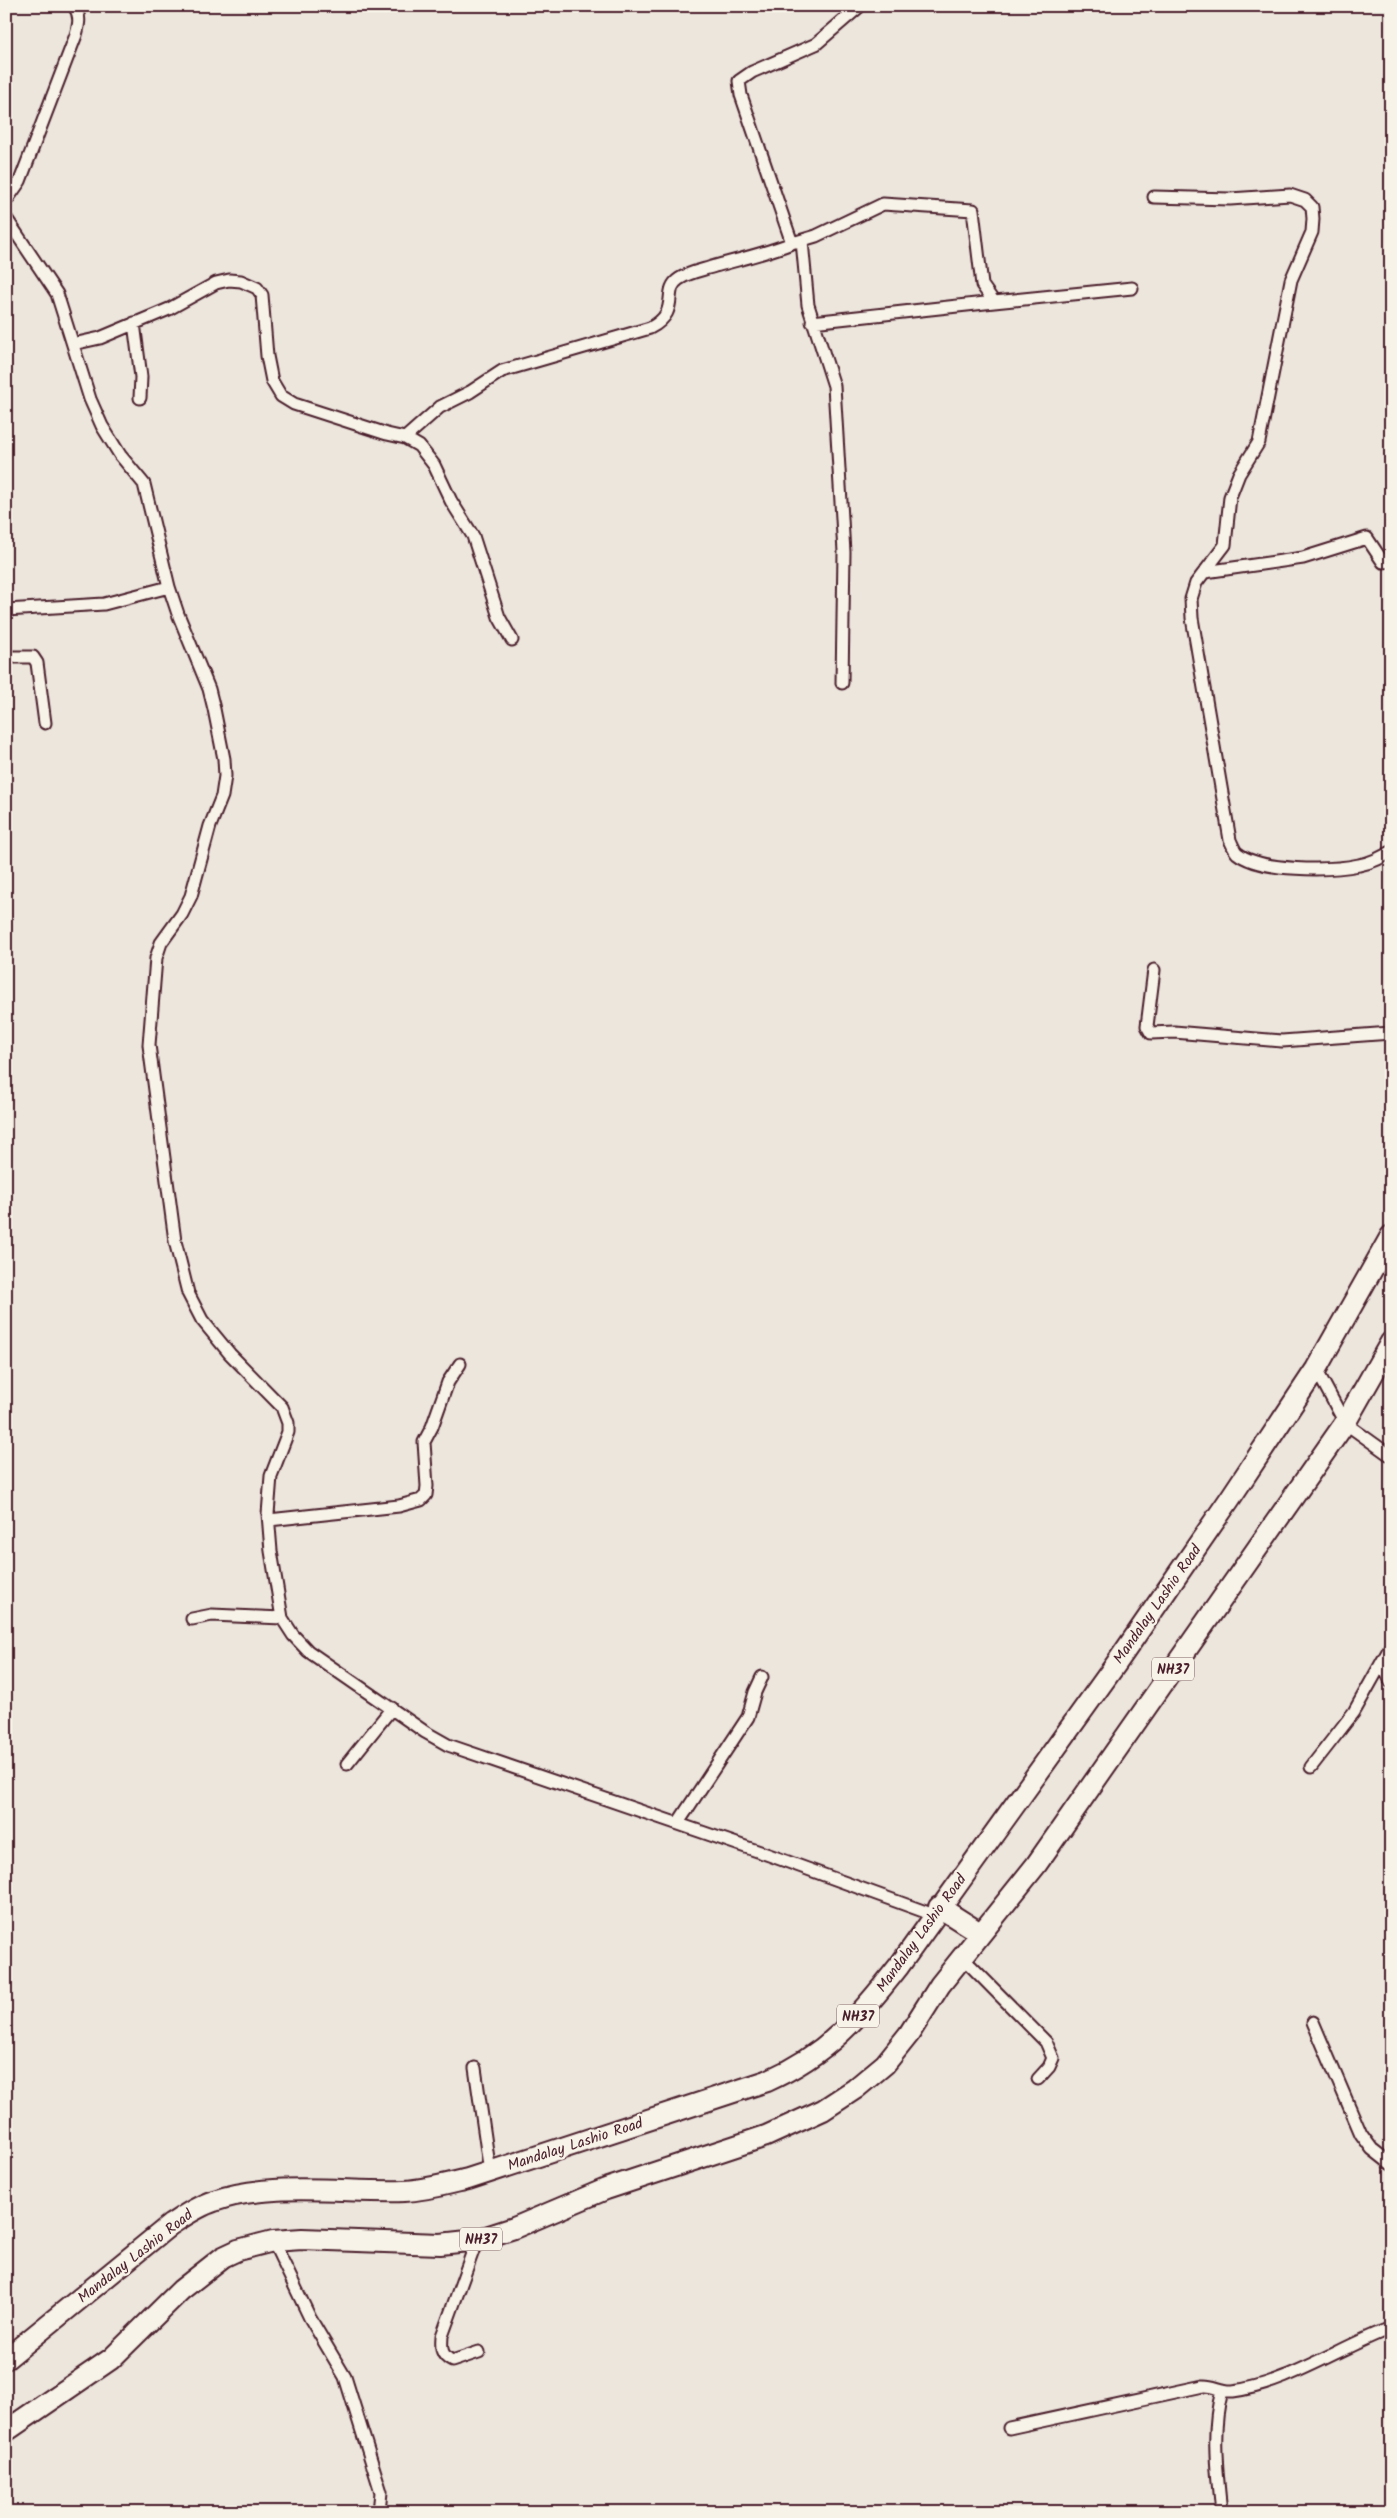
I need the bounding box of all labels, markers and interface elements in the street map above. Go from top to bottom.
street label: Mandalay Lashio Road [1107,1539,1208,1669]
road number: NH37 [1152,1658,1194,1680]
street label: Mandalay Lashio Road [871,1869,973,1998]
road number: NH37 [837,2004,879,2028]
street label: Mandalay Lashio Road [504,2112,647,2178]
street label: Mandalay Lashio Road [73,2204,199,2310]
road number: NH37 [460,2228,502,2250]

